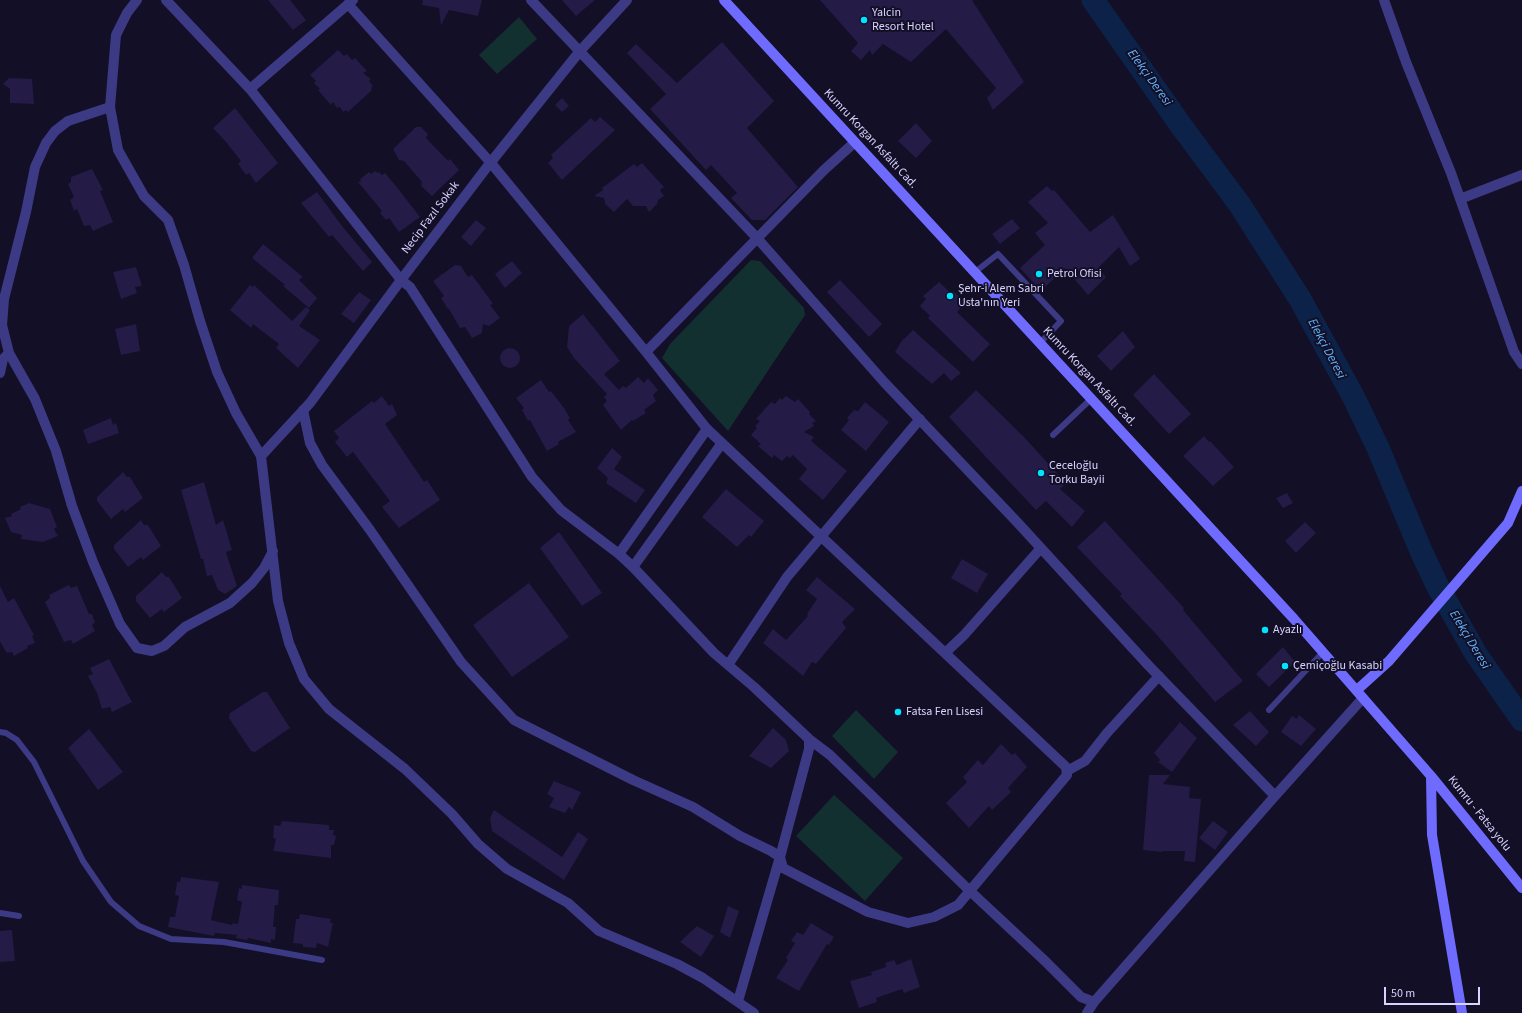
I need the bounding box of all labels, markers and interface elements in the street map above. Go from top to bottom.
place label: Yalcin Resort Hotel [872,6,934,34]
marker: Yalcin Resort Hotel [859,15,869,25]
water label: Elekçi Deresi [1123,47,1175,109]
street label: Kumru Korgan Asfaltı Cad. [820,86,920,192]
street label: Necip Fazıl Sokak [399,179,463,257]
place label: Petrol Ofisi [1047,267,1102,281]
marker: Petrol Ofisi [1034,269,1044,279]
place label: Şehr-i Alem Sabri Usta'nın Yeri [958,282,1044,310]
marker: Şehr-i Alem Sabri Usta'nın Yeri [945,291,955,301]
water label: Elekçi Deresi [1304,316,1348,382]
street label: Kumru Korgan Asfaltı Cad. [1039,324,1139,430]
place label: Ceceloğlu Torku Bayii [1049,459,1105,487]
marker: Ceceloğlu Torku Bayii [1036,468,1046,478]
water label: Elekçi Deresi [1445,608,1493,672]
place label: Ayazlı [1273,623,1302,637]
marker: Ayazlı [1260,625,1270,635]
place label: Çemiçoğlu Kasabi [1293,659,1382,673]
marker: Çemiçoğlu Kasabi [1280,661,1290,671]
place label: Fatsa Fen Lisesi [906,705,983,719]
marker: Fatsa Fen Lisesi [893,707,903,717]
street label: Kumru - Fatsa yolu [1444,773,1514,855]
scale bar [1386,979,1482,1005]
text: 50 m [1391,985,1415,1002]

